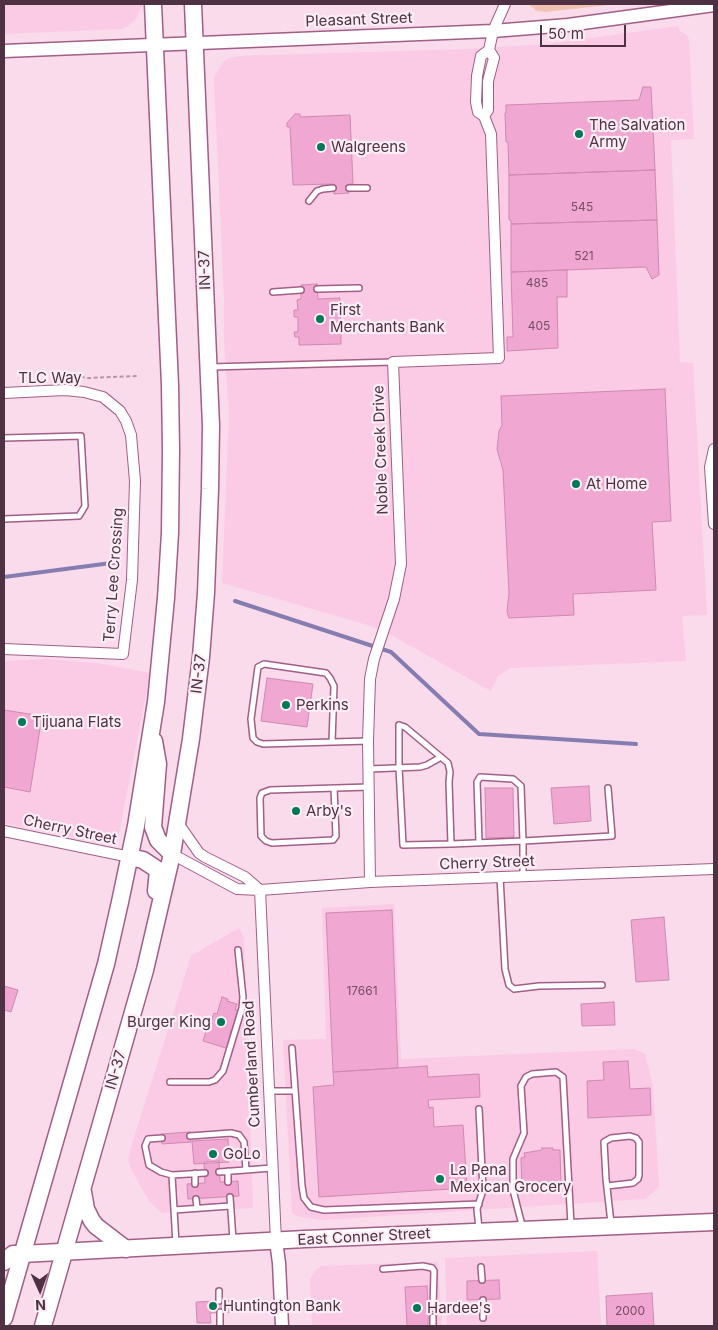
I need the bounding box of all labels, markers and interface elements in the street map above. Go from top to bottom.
street label: Pleasant Street [305,9,413,31]
scale bar [543,15,629,47]
text: 50 m [548,24,584,43]
place label: The Salvation Army [589,116,685,151]
marker: The Salvation Army [573,128,585,140]
place label: Walgreens [331,138,406,156]
marker: Walgreens [315,141,327,153]
house number: 545 [571,200,593,214]
house number: 521 [574,249,594,263]
street label: IN-37 [195,250,215,290]
house number: 485 [526,276,548,290]
place label: First Merchants Bank [330,301,445,336]
marker: First Merchants Bank [314,313,326,325]
house number: 405 [528,319,550,333]
street label: TLC Way [18,369,82,387]
street label: Noble Creek Drive [370,385,392,515]
place label: At Home [586,475,647,493]
marker: At Home [570,478,582,490]
street label: Terry Lee Crossing [100,507,128,643]
street label: IN-37 [188,653,210,695]
place label: Perkins [296,696,349,714]
marker: Perkins [280,699,292,711]
place label: Tijuana Flats [32,713,121,731]
marker: Tijuana Flats [16,716,28,728]
place label: Arby's [306,802,352,820]
marker: Arby's [290,805,302,817]
street label: Cherry Street [22,811,118,849]
street label: Cherry Street [439,852,535,874]
house number: 17661 [346,984,378,998]
street label: Cumberland Road [240,1000,264,1128]
place label: Burger King [127,1013,211,1031]
marker: Burger King [215,1016,227,1028]
street label: IN-37 [102,1048,130,1092]
place label: GoLo [223,1145,261,1163]
marker: GoLo [207,1148,219,1160]
place label: La Pena Mexican Grocery [450,1161,571,1196]
marker: La Pena Mexican Grocery [434,1173,446,1185]
street label: East Conner Street [297,1225,431,1249]
north arrow [15,1265,65,1315]
text: N [35,1297,46,1314]
place label: Huntington Bank [223,1297,341,1315]
place label: Hardee's [427,1299,491,1317]
marker: Huntington Bank [207,1300,219,1312]
marker: Hardee's [411,1302,423,1314]
house number: 2000 [615,1304,645,1318]

